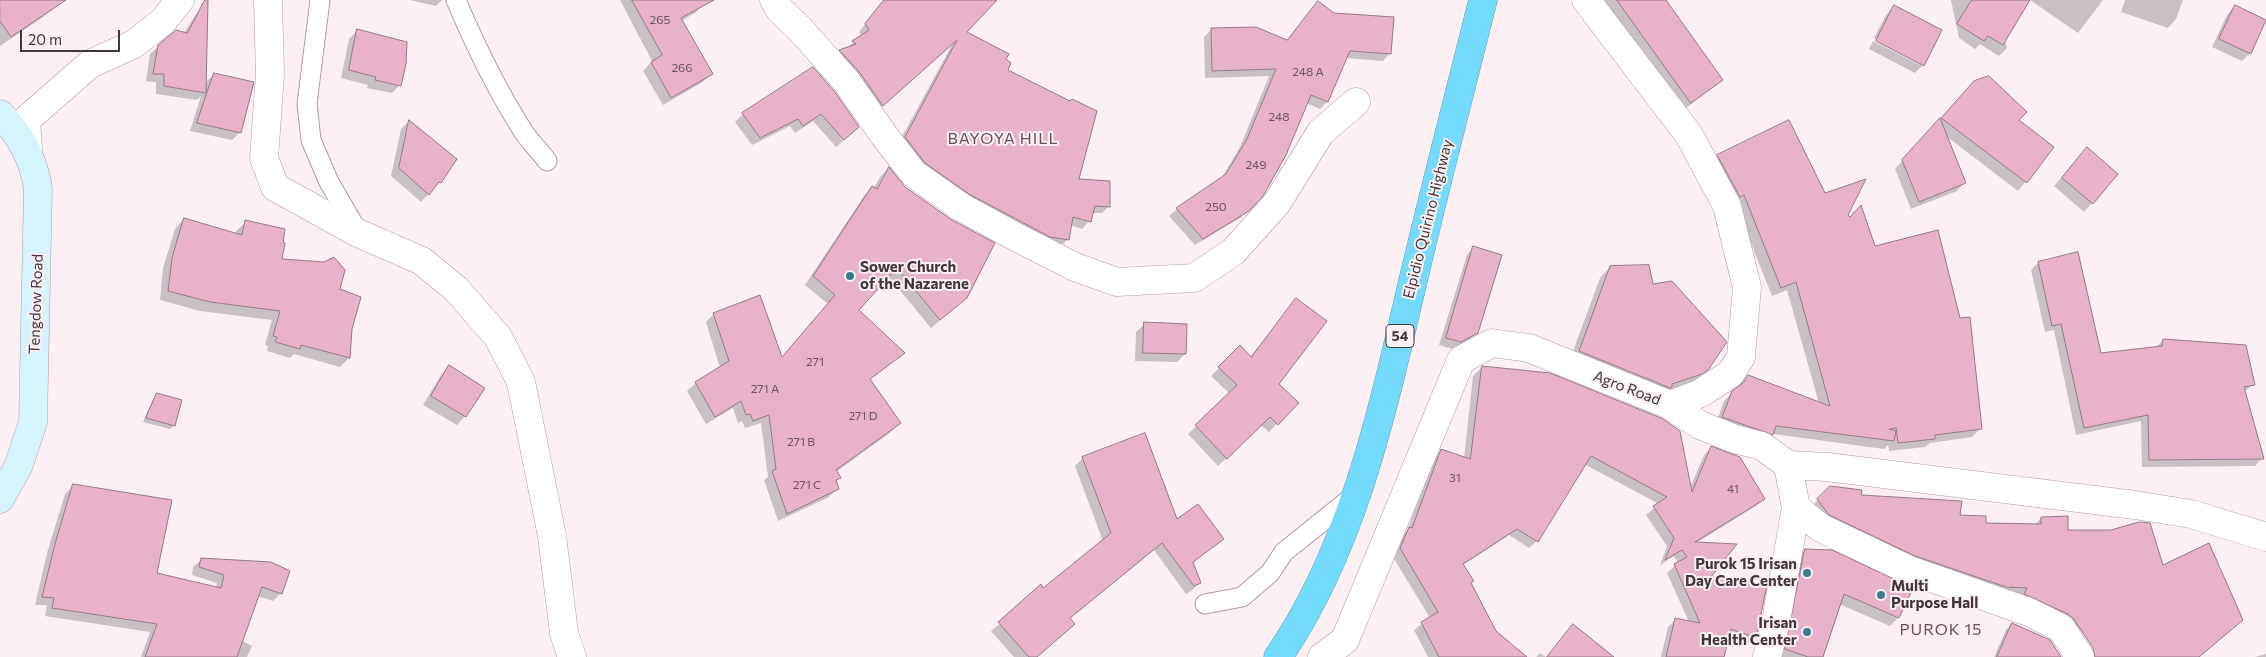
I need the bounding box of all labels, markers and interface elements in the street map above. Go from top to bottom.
house number: 265 [650,13,670,27]
scale bar [22,20,122,52]
text: 20 m [28,30,62,48]
house number: 266 [671,61,693,75]
house number: 248 A [1292,65,1324,79]
house number: 248 [1269,110,1289,124]
district label: BAYOYA HILL [946,129,1060,149]
street label: Elpidio Quirino Highway [1399,137,1457,301]
house number: 249 [1246,158,1266,172]
house number: 250 [1205,200,1227,214]
street label: Tengdow Road [25,254,47,354]
place label: Sower Church of the Nazarene [860,258,969,293]
marker: Sower Church of the Nazarene [844,270,856,282]
road number: 54 [1386,324,1414,348]
house number: 271 [806,355,824,369]
street label: Agro Road [1591,367,1663,409]
house number: 271 A [751,382,779,396]
house number: 271 D [848,409,878,423]
house number: 271 B [787,435,815,449]
house number: 31 [1449,471,1461,485]
house number: 271 C [793,478,821,492]
house number: 41 [1727,482,1739,496]
place label: Purok 15 Irisan Day Care Center [1685,555,1797,590]
marker: Purok 15 Irisan Day Care Center [1801,567,1813,579]
place label: Multi Purpose Hall [1891,577,1978,612]
marker: Multi Purpose Hall [1875,589,1887,601]
place label: Irisan Health Center [1701,614,1797,649]
district label: PUROK 15 [1898,620,1984,640]
marker: Irisan Health Center [1801,626,1813,638]

